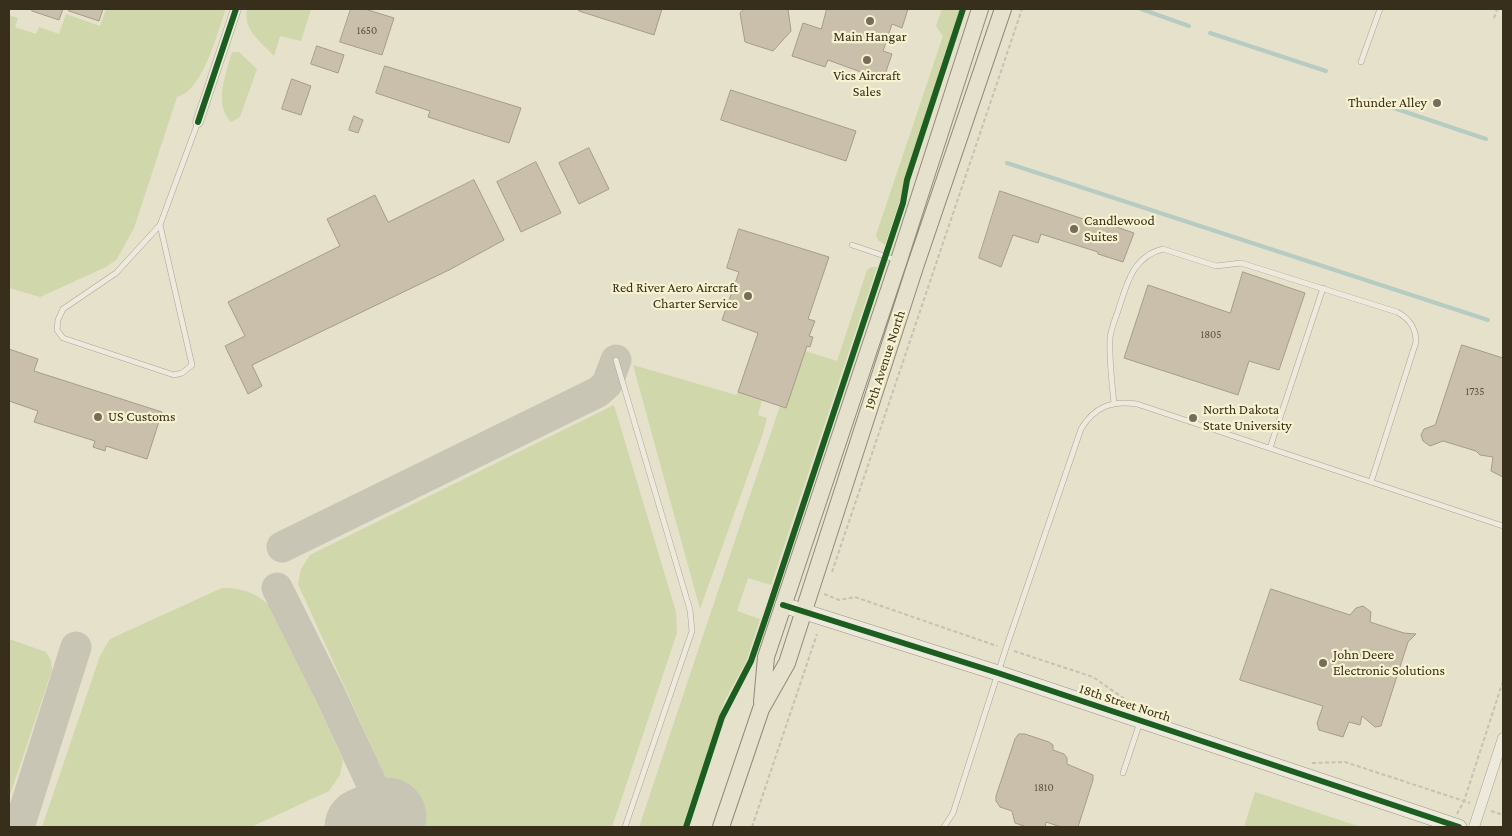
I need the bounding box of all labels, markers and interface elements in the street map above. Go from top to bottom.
marker: Main Hangar [864,15,876,27]
house number: 1650 [357,24,377,38]
place label: Main Hangar [833,29,907,45]
marker: Vics Aircraft Sales [861,54,873,66]
place label: Vics Aircraft Sales [833,68,901,100]
place label: Thunder Alley [1348,95,1427,111]
marker: Thunder Alley [1431,97,1443,109]
place label: Candlewood Suites [1084,213,1155,246]
marker: Candlewood Suites [1068,223,1080,235]
place label: Red River Aero Aircraft Charter Service [612,280,738,312]
marker: Red River Aero Aircraft Charter Service [742,290,754,302]
street label: 19th Avenue North [861,308,909,412]
house number: 1805 [1201,328,1221,342]
house number: 1735 [1465,385,1485,399]
place label: North Dakota State University [1203,402,1292,434]
place label: US Customs [108,409,176,425]
marker: US Customs [92,411,104,423]
marker: North Dakota State University [1187,412,1199,424]
place label: John Deere Electronic Solutions [1333,647,1445,680]
marker: John Deere Electronic Solutions [1317,657,1329,669]
street label: 18th Street North [1077,680,1173,726]
house number: 1810 [1034,781,1054,795]

